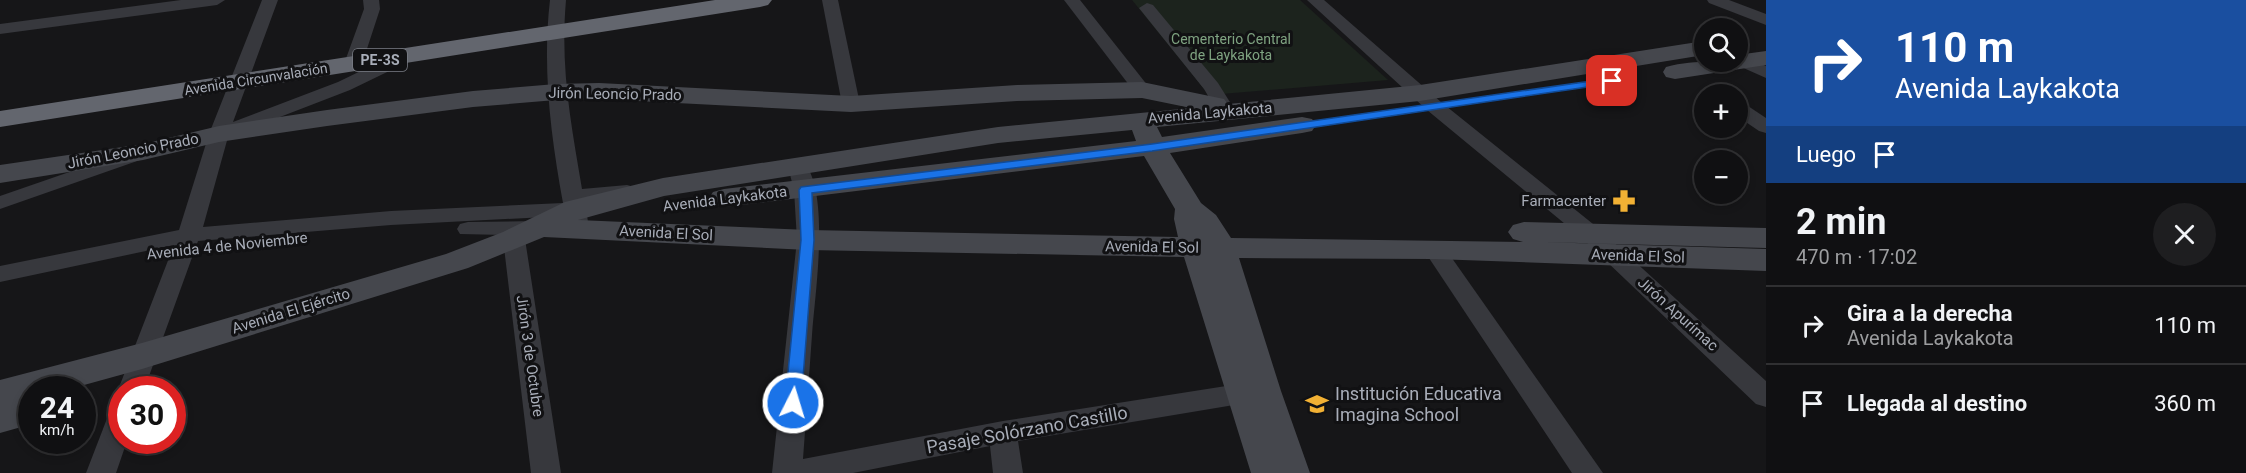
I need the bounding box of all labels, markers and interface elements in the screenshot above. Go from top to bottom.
map controls [1694,18,1748,204]
button: search [1694,18,1748,72]
text: 110 m [1895,23,2014,72]
icon: right [1796,24,1874,102]
park label: Cementerio Central de Laykakota [1171,31,1291,63]
road number: PE-3S [353,49,407,71]
pin [1586,55,1637,106]
street label: Avenida Circunvalación [183,60,329,98]
icon: arrive [1595,64,1628,97]
text: Avenida Laykakota [1895,73,2120,105]
street label: Jirón Leoncio Prado [548,84,682,104]
button: + [1694,84,1748,138]
street label: Avenida Laykakota [1147,99,1273,127]
street label: Jirón Leoncio Prado [66,129,200,173]
icon: arrive [1868,138,1901,171]
text: Luego [1796,142,1856,167]
button: − [1694,150,1748,204]
street label: Avenida Laykakota [662,182,788,216]
pharmacy icon: Farmacenter [1611,188,1637,214]
place label: Farmacenter [1521,192,1606,210]
text: 2 min [1796,201,1887,243]
button: close [2153,203,2216,266]
street label: Avenida El Sol [619,222,713,244]
street label: Avenida 4 de Noviembre [146,229,308,263]
street label: Avenida El Sol [1105,237,1199,257]
street label: Avenida El Sol [1591,245,1685,267]
text: 470 m · 17:02 [1796,245,1917,269]
street label: Jirón Apurímac [1634,273,1722,355]
street label: Avenida El Ejército [230,284,352,338]
street label: Jirón 3 de Octubre [513,294,547,418]
text: Gira a la derecha [1847,301,2013,326]
icon: right [1796,309,1829,342]
text: 110 m [2154,313,2216,338]
text: Avenida Laykakota [1847,326,2014,350]
position arrow [761,371,825,435]
speed limit sign: 30 [108,376,186,454]
place label: Institución Educativa Imagina School [1335,383,1502,425]
icon: arrive [1796,387,1829,420]
text: 24 [40,390,74,425]
school or university icon: Institución Educativa Imagina School [1304,391,1330,417]
text: Llegada al destino [1847,391,2027,416]
text: 360 m [2154,391,2216,416]
street label: Pasaje Solórzano Castillo [925,401,1129,458]
text: km/h [39,421,75,439]

